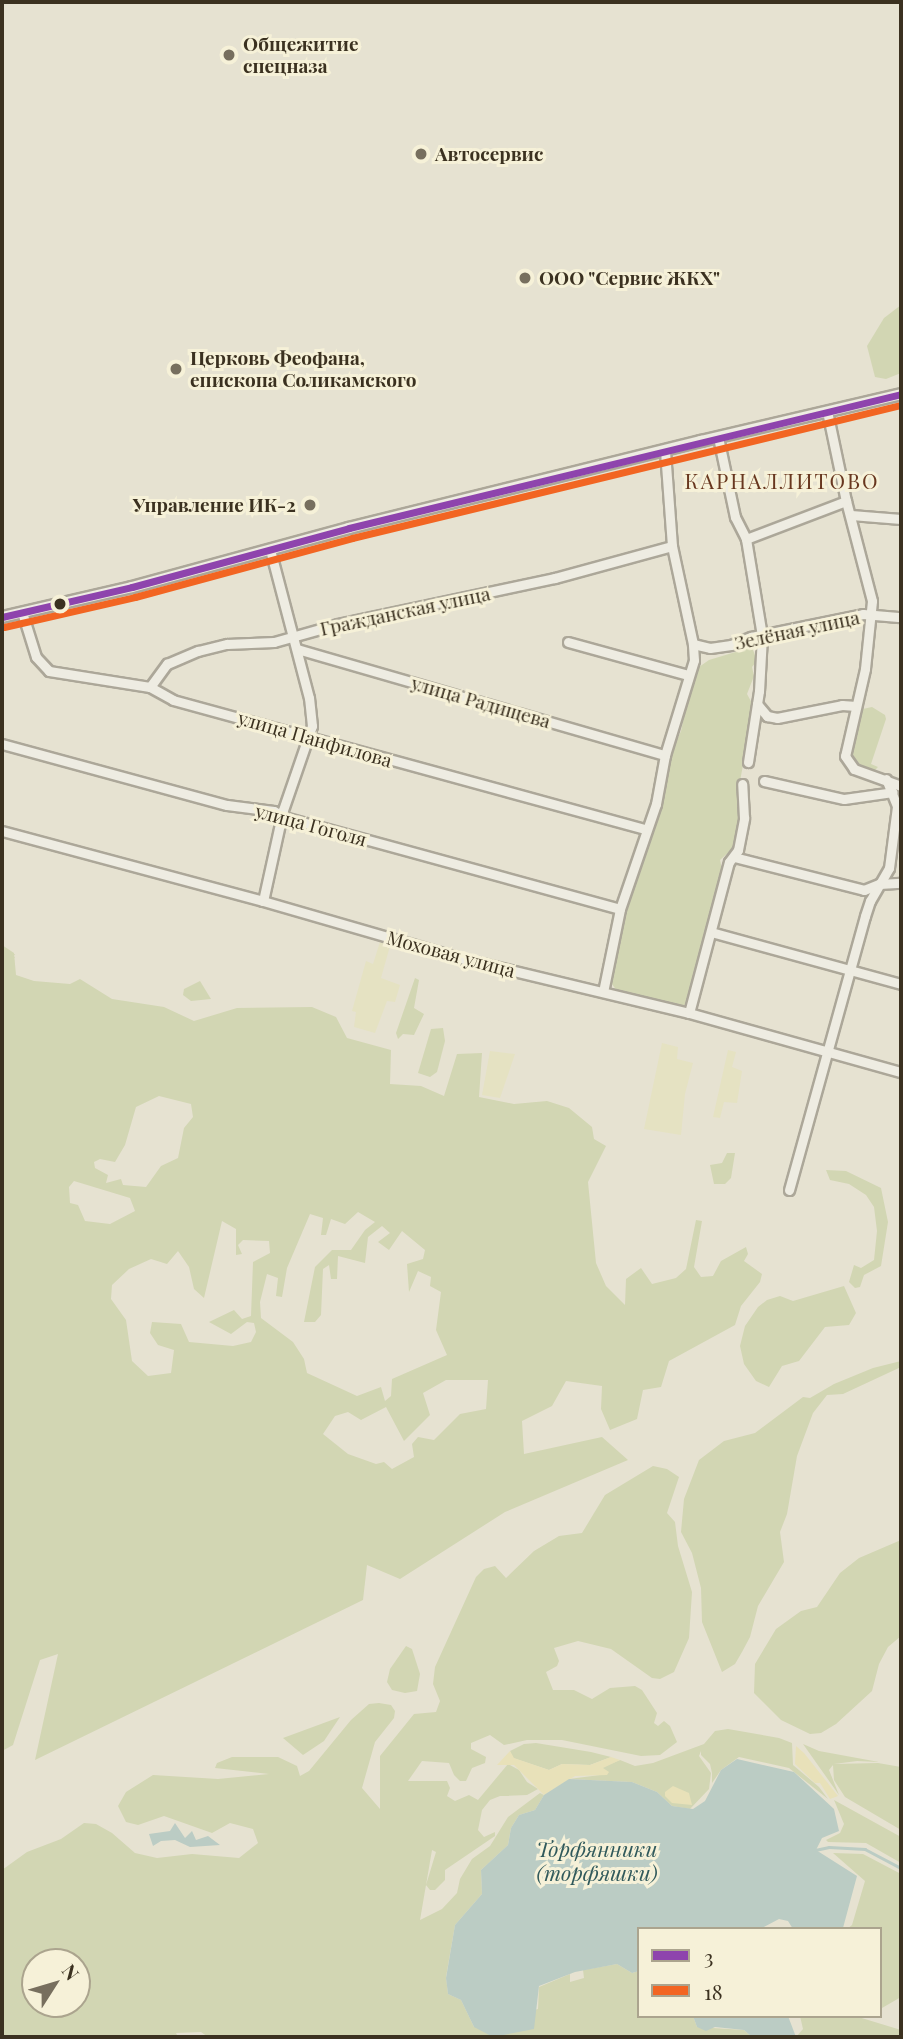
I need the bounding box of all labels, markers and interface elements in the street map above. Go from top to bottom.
place label: Общежитие спецназа [243,33,358,77]
marker: Общежитие спецназа [221,47,237,63]
place label: Автосервис [435,143,543,165]
marker: Автосервис [413,146,429,162]
place label: ООО "Сервис ЖКХ" [539,267,720,289]
marker: ООО "Сервис ЖКХ" [517,270,533,286]
place label: Церковь Феофана, епископа Соликамского [190,347,417,391]
marker: Церковь Феофана, епископа Соликамского [168,361,184,377]
district label: КАРНАЛЛИТОВО [686,467,878,493]
place label: Управление ИК-2 [133,494,296,516]
marker: Управление ИК-2 [302,497,318,513]
street label: Гражданская улица [318,582,492,640]
unlabelled marker [53,597,67,611]
street label: Зелёная улица [732,606,862,654]
street label: улица Радищева [409,671,553,733]
street label: улица Панфилова [235,706,395,772]
street label: улица Гоголя [253,799,369,851]
street label: Моховая улица [384,926,518,982]
water label: Торфянники (торфяшки) [536,1835,658,1885]
legend [637,1927,882,2018]
text: 3 [704,1942,713,1970]
north arrow [21,1948,91,2018]
text: N [57,1958,86,1985]
text: 18 [704,1977,723,2005]

